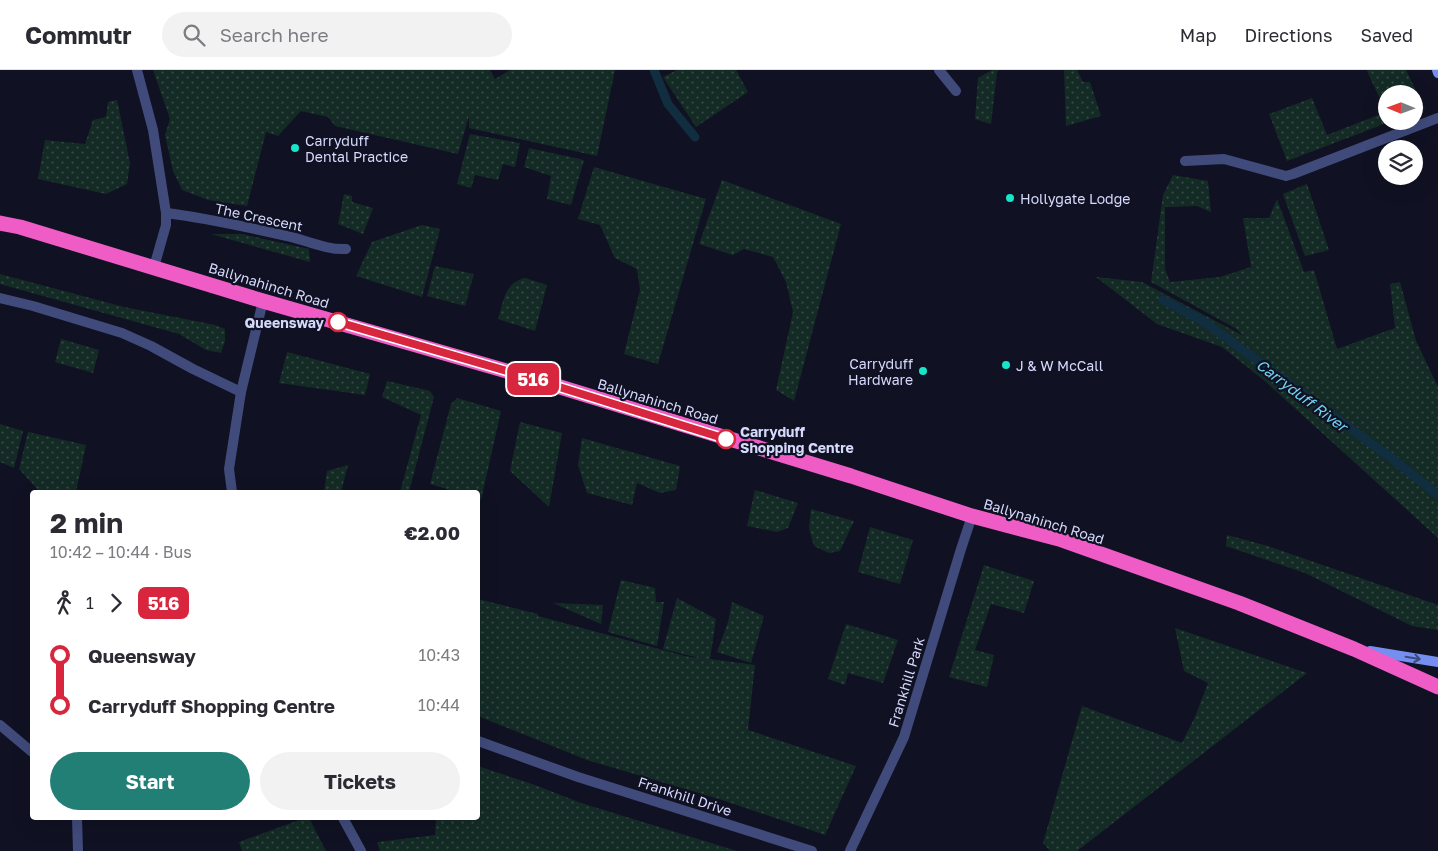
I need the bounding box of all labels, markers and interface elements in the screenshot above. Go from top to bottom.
search box [162,12,512,57]
text: Commutr [25,20,132,49]
icon: search [180,21,208,49]
text: Search here [220,23,329,46]
text: Map [1180,24,1216,46]
text: Directions [1244,24,1332,46]
text: Saved [1360,24,1413,46]
north arrow [1378,85,1422,130]
map controls [1378,85,1423,185]
place label: Carryduff Dental Practice [305,132,408,165]
button: layers [1378,140,1423,185]
marker: Carryduff Dental Practice [289,142,301,154]
place label: Hollygate Lodge [1020,190,1130,207]
marker: Hollygate Lodge [1004,192,1016,204]
street label: The Crescent [214,199,304,235]
street label: Ballynahinch Road [207,259,331,311]
marker: Queensway [328,312,348,332]
place label: Queensway [245,314,325,331]
place label: Carryduff Hardware [848,355,913,388]
water label: Carryduff River [1252,355,1353,437]
place label: J & W McCall [1016,357,1103,374]
marker: J & W McCall [1000,359,1012,371]
line badge: 516 [504,363,562,395]
marker: Carryduff Hardware [917,365,929,377]
text: 516 [517,368,549,390]
street label: Ballynahinch Road [596,375,720,427]
place label: Carryduff Shopping Centre [740,423,854,456]
marker: Carryduff Shopping Centre [716,429,736,449]
street label: Ballynahinch Road [982,495,1106,547]
text: 2 min [50,506,123,539]
text: €2.00 [404,521,460,544]
text: 10:42 – 10:44 · Bus [50,542,192,562]
icon: walk [50,589,78,617]
icon: forward [102,589,130,617]
text: 516 [148,592,179,614]
text: 1 [86,593,94,613]
street label: Frankhill Park [884,635,928,729]
text: Queensway [88,644,196,667]
text: 10:43 [418,645,460,665]
one-way arrow [1405,654,1421,664]
text: Carryduff Shopping Centre [88,694,335,717]
text: 10:44 [418,695,460,715]
button: Start [50,752,250,810]
button: Tickets [260,752,460,810]
street label: Frankhill Drive [636,773,734,819]

